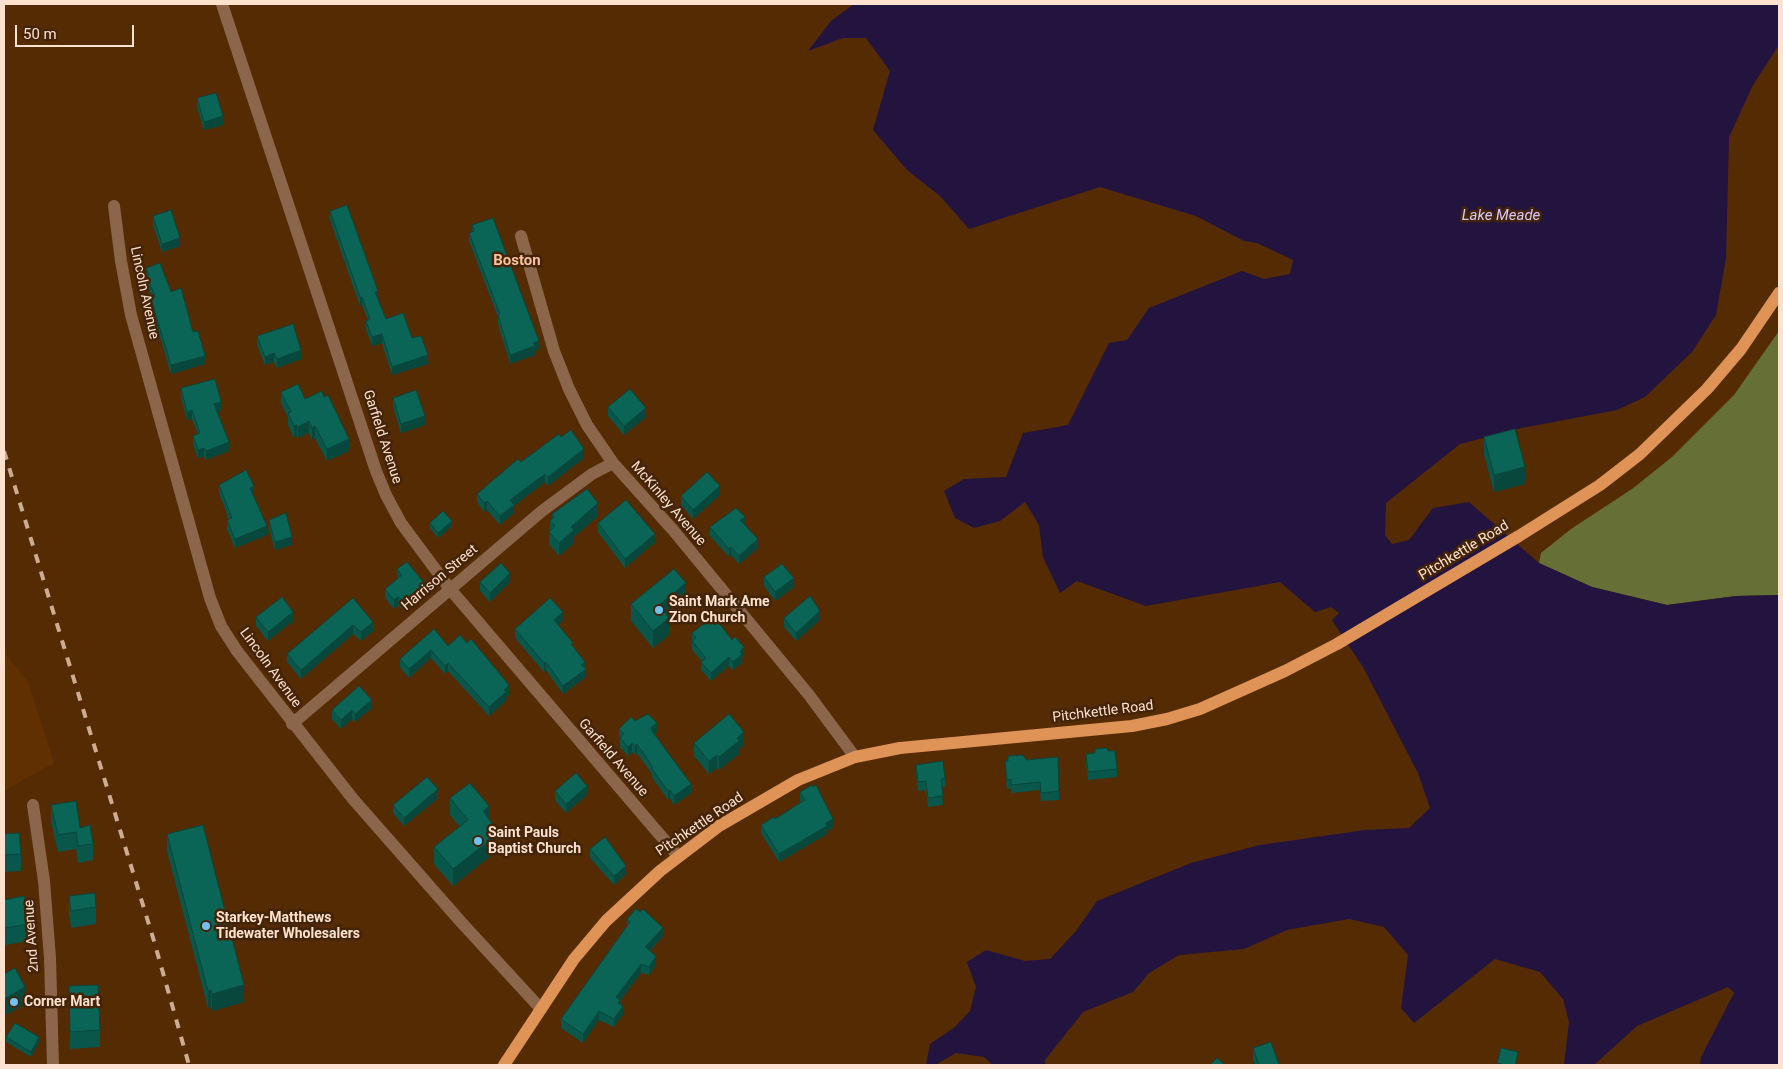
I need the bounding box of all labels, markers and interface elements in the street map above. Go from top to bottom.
scale bar [18,15,136,47]
text: 50 m [23,25,57,43]
water label: Lake Meade [1462,207,1540,225]
street label: Lincoln Avenue [126,245,162,341]
district label: Boston [493,252,541,270]
street label: Garfield Avenue [359,388,405,486]
street label: McKinley Avenue [627,458,709,550]
street label: Pitchkettle Road [1416,518,1512,584]
street label: Harrison Street [399,541,481,615]
place label: Saint Mark Ame Zion Church [669,594,770,626]
marker: Saint Mark Ame Zion Church [653,604,665,616]
street label: Lincoln Avenue [235,625,305,711]
street label: Pitchkettle Road [1051,697,1155,727]
street label: Garfield Avenue [575,716,651,800]
street label: Pitchkettle Road [653,790,747,860]
place label: Saint Pauls Baptist Church [488,825,581,858]
marker: Saint Pauls Baptist Church [472,835,484,847]
street label: 2nd Avenue [21,899,43,973]
place label: Starkey-Matthews Tidewater Wholesalers [216,910,360,942]
marker: Starkey-Matthews Tidewater Wholesalers [200,920,212,932]
place label: Corner Mart [24,994,100,1010]
marker: Corner Mart [8,996,20,1008]

